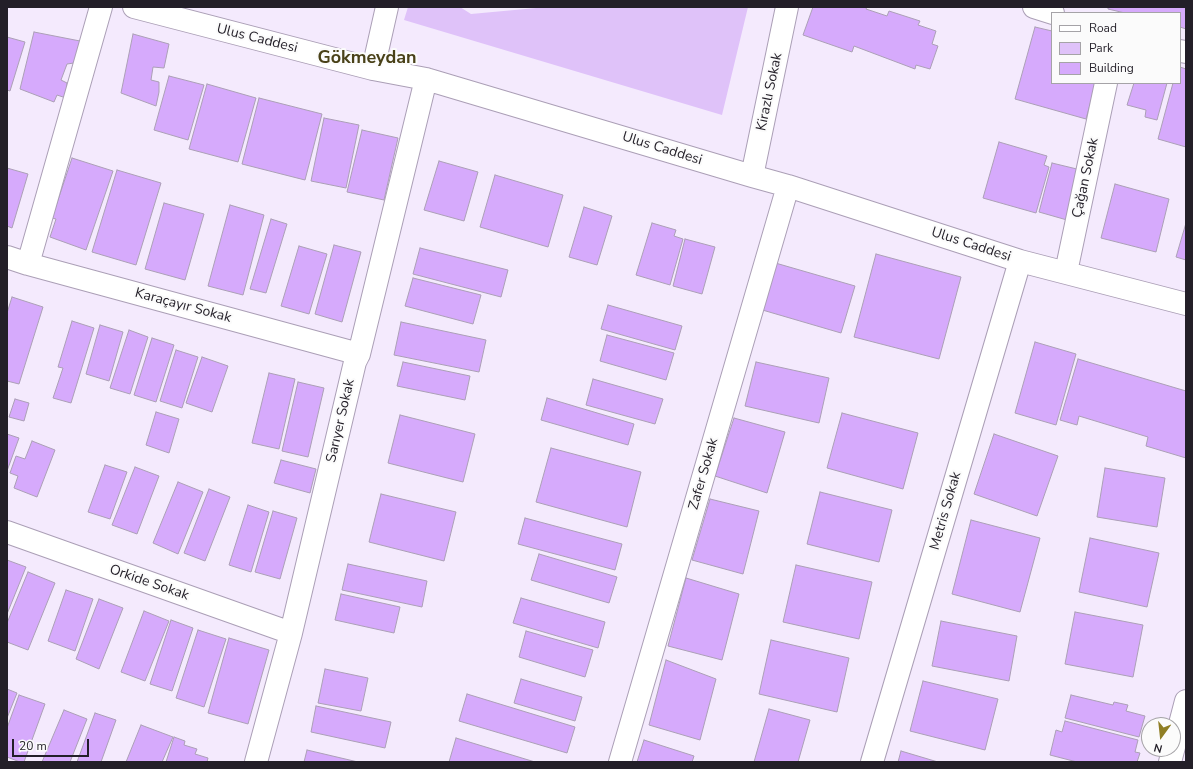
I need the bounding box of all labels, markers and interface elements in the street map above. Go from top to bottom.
legend [1051,12,1181,84]
text: Road [1089,20,1117,36]
street label: Ulus Caddesi [215,21,299,57]
text: Park [1089,40,1113,56]
district label: Gökmeydan [317,48,417,70]
street label: Kirazlı Sokak [754,51,786,133]
text: Building [1089,60,1134,76]
street label: Ulus Caddesi [620,129,704,169]
street label: Çağan Sokak [1069,136,1103,220]
street label: Ulus Caddesi [929,224,1013,266]
street label: Karaçayır Sokak [133,285,233,327]
street label: Sarıyer Sokak [323,378,359,464]
street label: Zafer Sokak [686,436,722,512]
street label: Metris Sokak [927,470,965,552]
street label: Orkide Sokak [107,562,191,604]
north arrow [1141,717,1181,757]
scale bar [14,731,91,757]
text: 20 m [19,738,47,754]
text: N [1152,740,1164,756]

